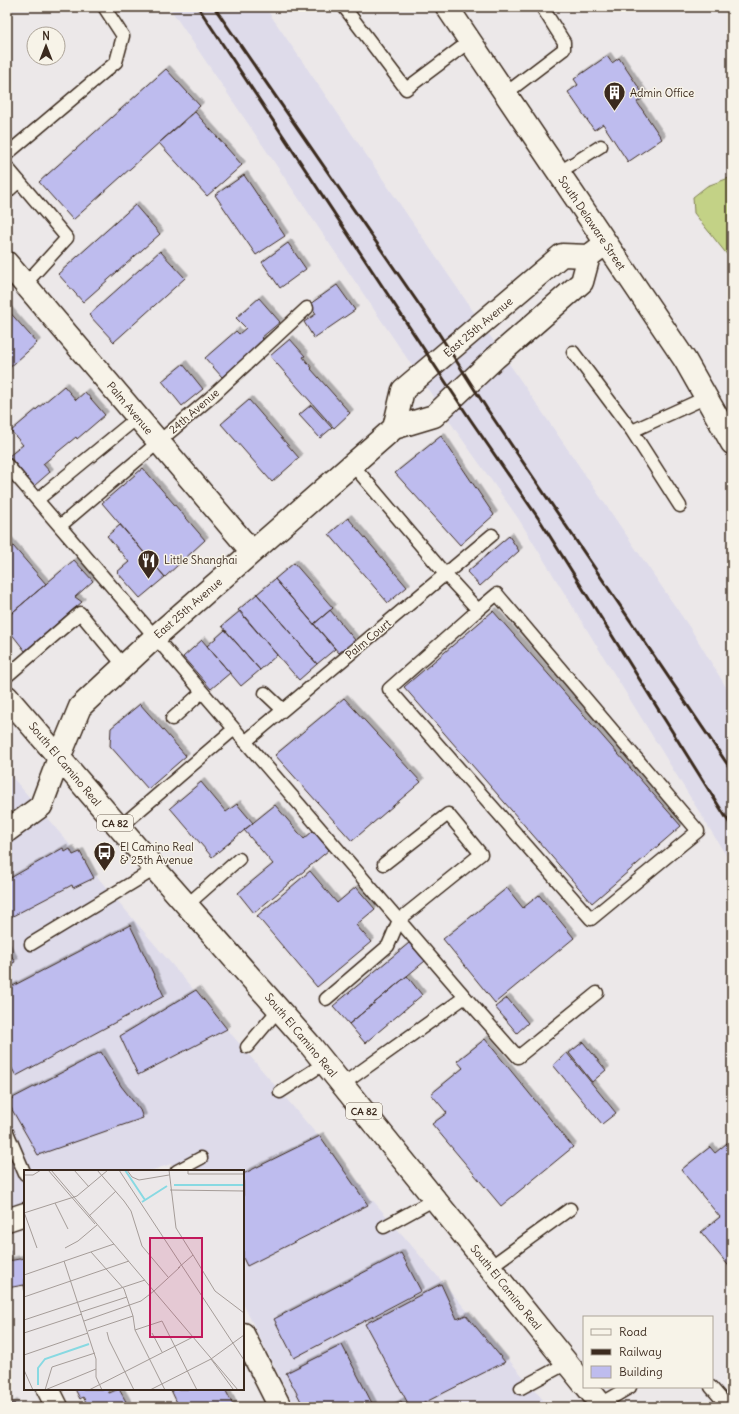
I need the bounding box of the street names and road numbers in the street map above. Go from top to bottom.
street label: South Delaware Street [555,173,629,273]
street label: East 25th Avenue [441,294,515,360]
street label: Palm Avenue [104,379,156,437]
street label: 24th Avenue [166,385,222,437]
street label: East 25th Avenue [151,575,225,641]
street label: Palm Court [342,616,394,662]
street label: South El Camino Real [26,719,104,809]
road number: CA 82 [97,815,133,831]
street label: South El Camino Real [262,990,340,1080]
road number: CA 82 [346,1103,382,1119]
street label: South El Camino Real [467,1242,545,1332]

